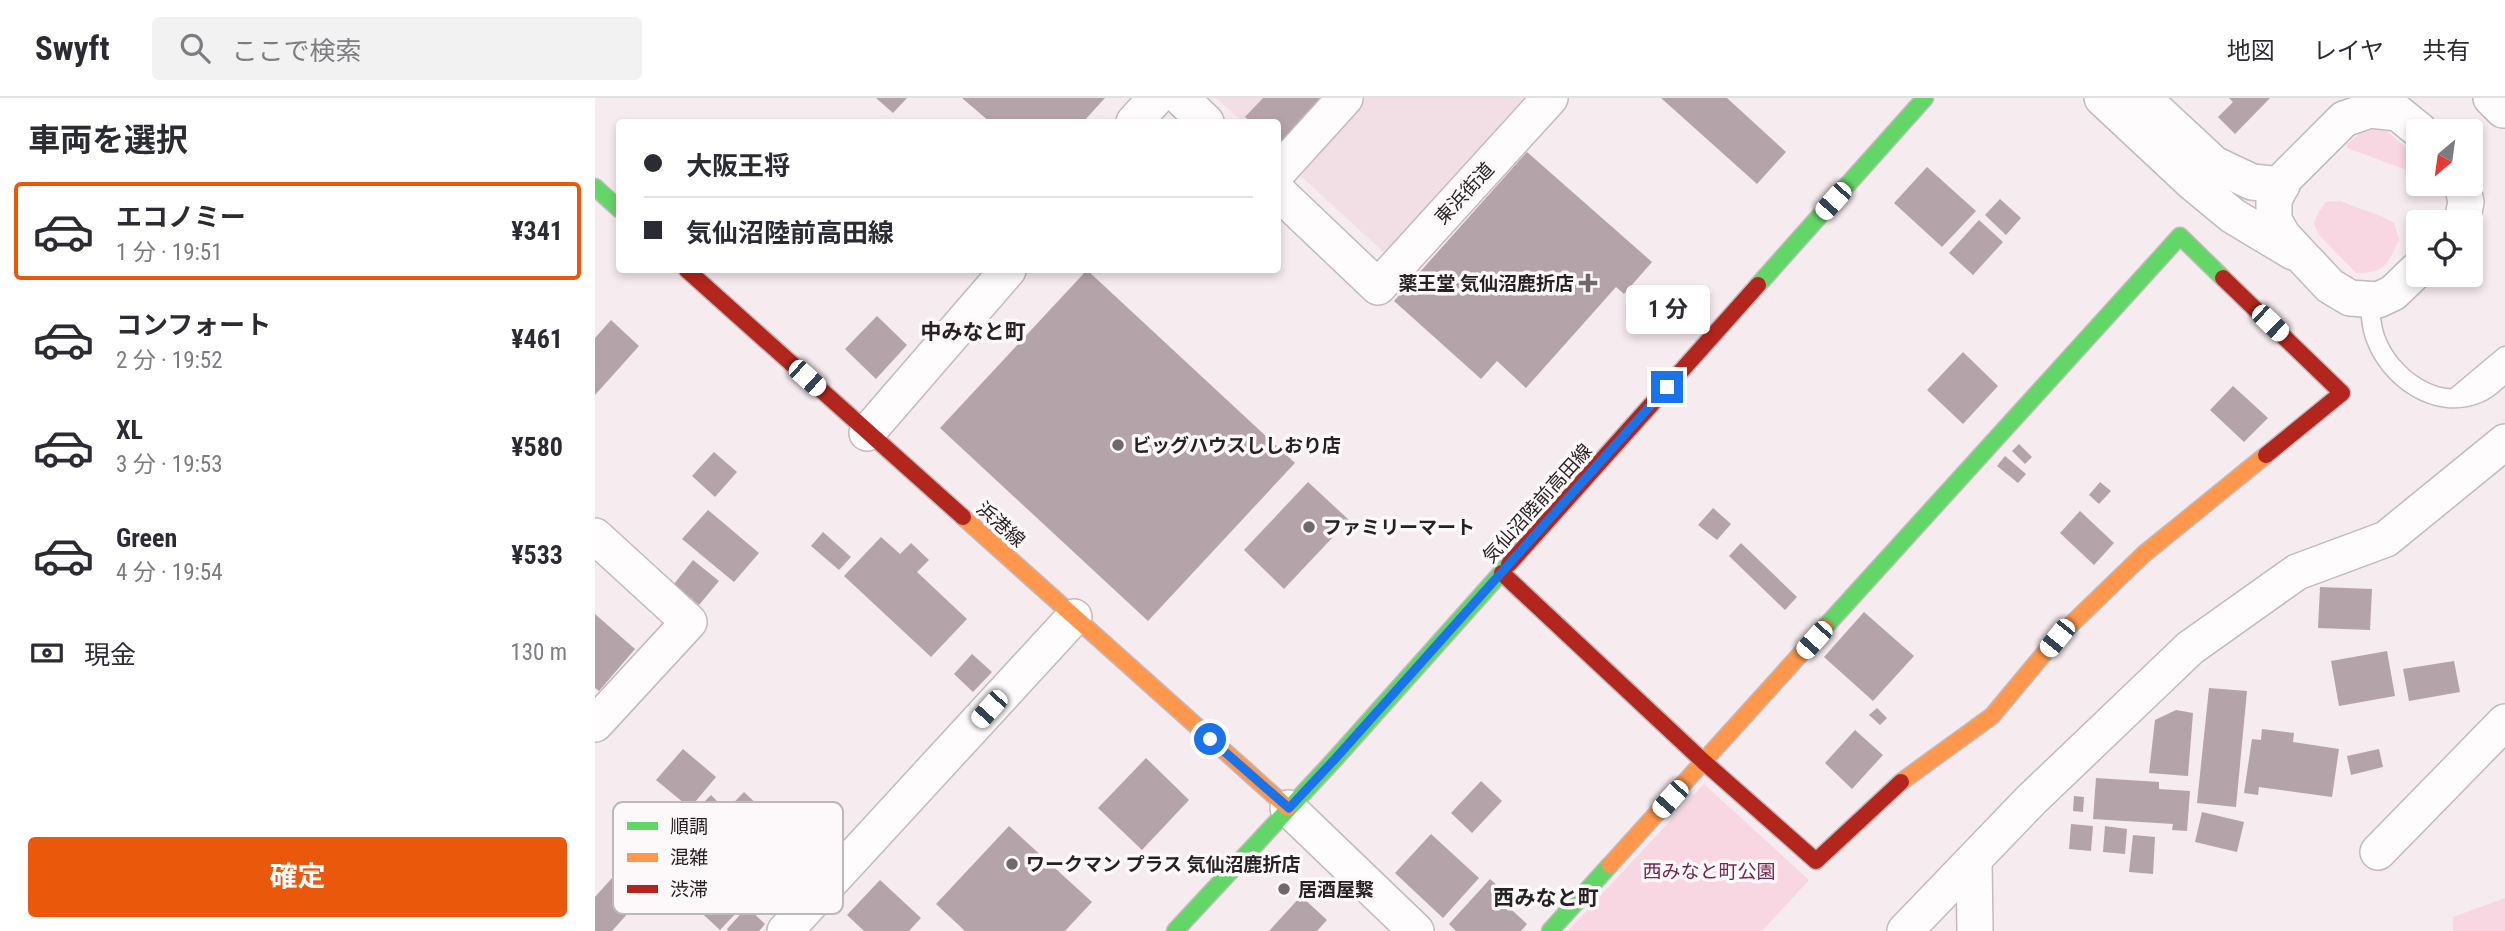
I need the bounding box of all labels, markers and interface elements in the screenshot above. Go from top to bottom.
search box [152,17,642,80]
text: Swyft [35,29,110,68]
icon: search [176,29,214,67]
text: ここで検索 [232,36,362,66]
text: 地図 [2227,37,2275,65]
text: レイヤ [2313,37,2384,65]
text: 共有 [2422,37,2470,65]
north arrow [2406,119,2483,196]
map controls [2406,119,2483,287]
text: 車両を選択 [28,121,188,159]
text: 大阪王将 [686,151,790,181]
street label: 東浜街道 [1430,158,1499,229]
car [1812,178,1855,224]
icon: car [32,200,95,263]
text: エコノミー [116,202,246,232]
button: locate [2406,210,2483,287]
text: ¥341 [511,216,563,246]
text: 気仙沼陸前高田線 [686,218,894,248]
text: 1 分 · 19:51 [116,239,223,266]
place label: 薬王堂 気仙沼鹿折店 [1399,272,1574,295]
marker: 薬王堂 気仙沼鹿折店 [1580,275,1596,291]
callout: 1 分 [1625,286,1709,334]
text: 1 分 [1648,296,1688,323]
car [2248,301,2293,345]
icon: car [32,308,95,371]
text: コンフォート [116,310,271,340]
district label: 中みなと町 [921,320,1026,344]
text: ¥461 [511,324,563,354]
text: 2 分 · 19:52 [116,347,223,374]
car [785,356,830,400]
route end [1651,371,1683,403]
text: XL [116,415,143,445]
icon: car [32,416,95,479]
text: ¥580 [511,432,563,462]
place label: ビッグハウスししおり店 [1132,434,1341,457]
marker: ビッグハウスししおり店 [1110,437,1126,453]
street label: 気仙沼陸前高田線 [1478,439,1597,568]
text: 3 分 · 19:53 [116,451,223,478]
street label: 浜港線 [972,497,1030,552]
place label: ファミリーマート [1323,516,1475,539]
marker: ファミリーマート [1301,519,1317,535]
text: Green [116,523,177,553]
icon: car [32,524,95,587]
text: ¥533 [511,540,563,570]
text: 4 分 · 19:54 [116,559,223,586]
car [2036,615,2079,661]
car [1793,617,1836,663]
icon: cash [28,634,66,672]
text: 130 m [510,639,567,666]
text: 現金 [84,640,136,670]
car [968,686,1011,732]
route start [1194,723,1226,755]
car [1649,776,1692,822]
legend [613,802,843,914]
text: 順調 [670,815,708,838]
button: 確定 [28,837,567,917]
text: 混雑 [670,846,708,869]
place label: ワークマン プラス 気仙沼鹿折店 [1026,853,1300,876]
marker: ワークマン プラス 気仙沼鹿折店 [1004,856,1020,872]
park label: 西みなと町公園 [1642,860,1776,883]
text: 渋滞 [670,878,708,901]
place label: 居酒屋繋 [1298,878,1374,901]
marker: 居酒屋繋 [1276,881,1292,897]
district label: 西みなと町 [1494,886,1599,910]

